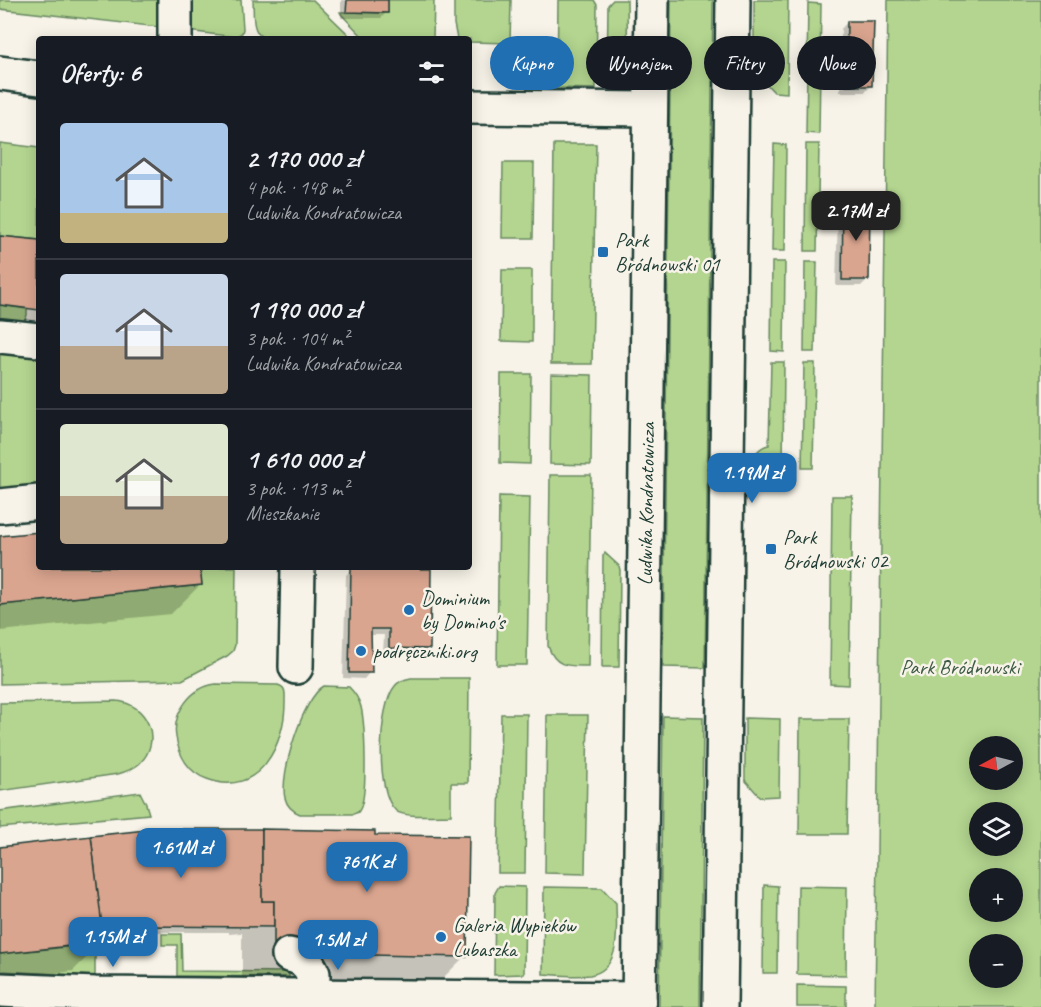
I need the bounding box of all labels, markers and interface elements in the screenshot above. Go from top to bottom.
chip: Kupno [490,36,574,90]
chip: Wynajem [586,36,692,90]
chip: Filtry [704,36,785,90]
chip: Nowe [797,36,876,90]
text: Oferty: 6 [60,56,141,89]
icon: filters [415,56,448,89]
text: 2 170 000 zł [246,142,361,175]
icon: home [108,147,180,219]
text: 4 pok. · 148 m² [246,175,349,200]
pin: 2.17M zł [794,191,918,242]
text: 2.17M zł [825,198,887,223]
text: Ludwika Kondratowicza [246,200,401,225]
place label: Park Bródnowski 01 [615,227,721,277]
marker: Park Bródnowski 01 [596,245,610,259]
text: 1 190 000 zł [246,293,361,326]
icon: home [108,298,180,370]
text: 3 pok. · 104 m² [246,326,349,351]
text: Ludwika Kondratowicza [246,351,401,376]
street label: Ludwika Kondratowicza [632,421,660,586]
text: 1 610 000 zł [246,443,361,476]
icon: home [108,448,180,520]
pin: 1.19M zł [690,453,814,504]
text: 1.19M zł [722,460,782,485]
text: 3 pok. · 113 m² [246,476,349,501]
text: Mieszkanie [246,501,319,526]
place label: Park Bródnowski 02 [783,524,889,574]
marker: Park Bródnowski 02 [764,542,778,556]
place label: Dominium by Domino's [421,585,506,635]
marker: Dominium by Domino's [402,603,416,617]
place label: podręczniki.org [373,638,478,664]
marker: podręczniki.org [354,644,368,658]
park label: Park Bródnowski [901,654,1022,680]
north arrow [969,736,1023,790]
map controls [969,736,1023,988]
button: layers [969,802,1023,856]
pin: 1.61M zł [119,828,243,879]
text: 1.61M zł [150,835,212,860]
pin: 761K zł [312,842,422,893]
text: 761K zł [340,849,394,874]
button: + [969,868,1023,922]
place label: Galeria Wypieków Lubaszka [453,912,578,962]
pin: 1.15M zł [51,917,175,968]
pin: 1.5M zł [283,920,393,971]
text: 1.15M zł [83,924,143,949]
text: 1.5M zł [312,927,364,952]
marker: Galeria Wypieków Lubaszka [434,930,448,944]
button: − [969,934,1023,988]

